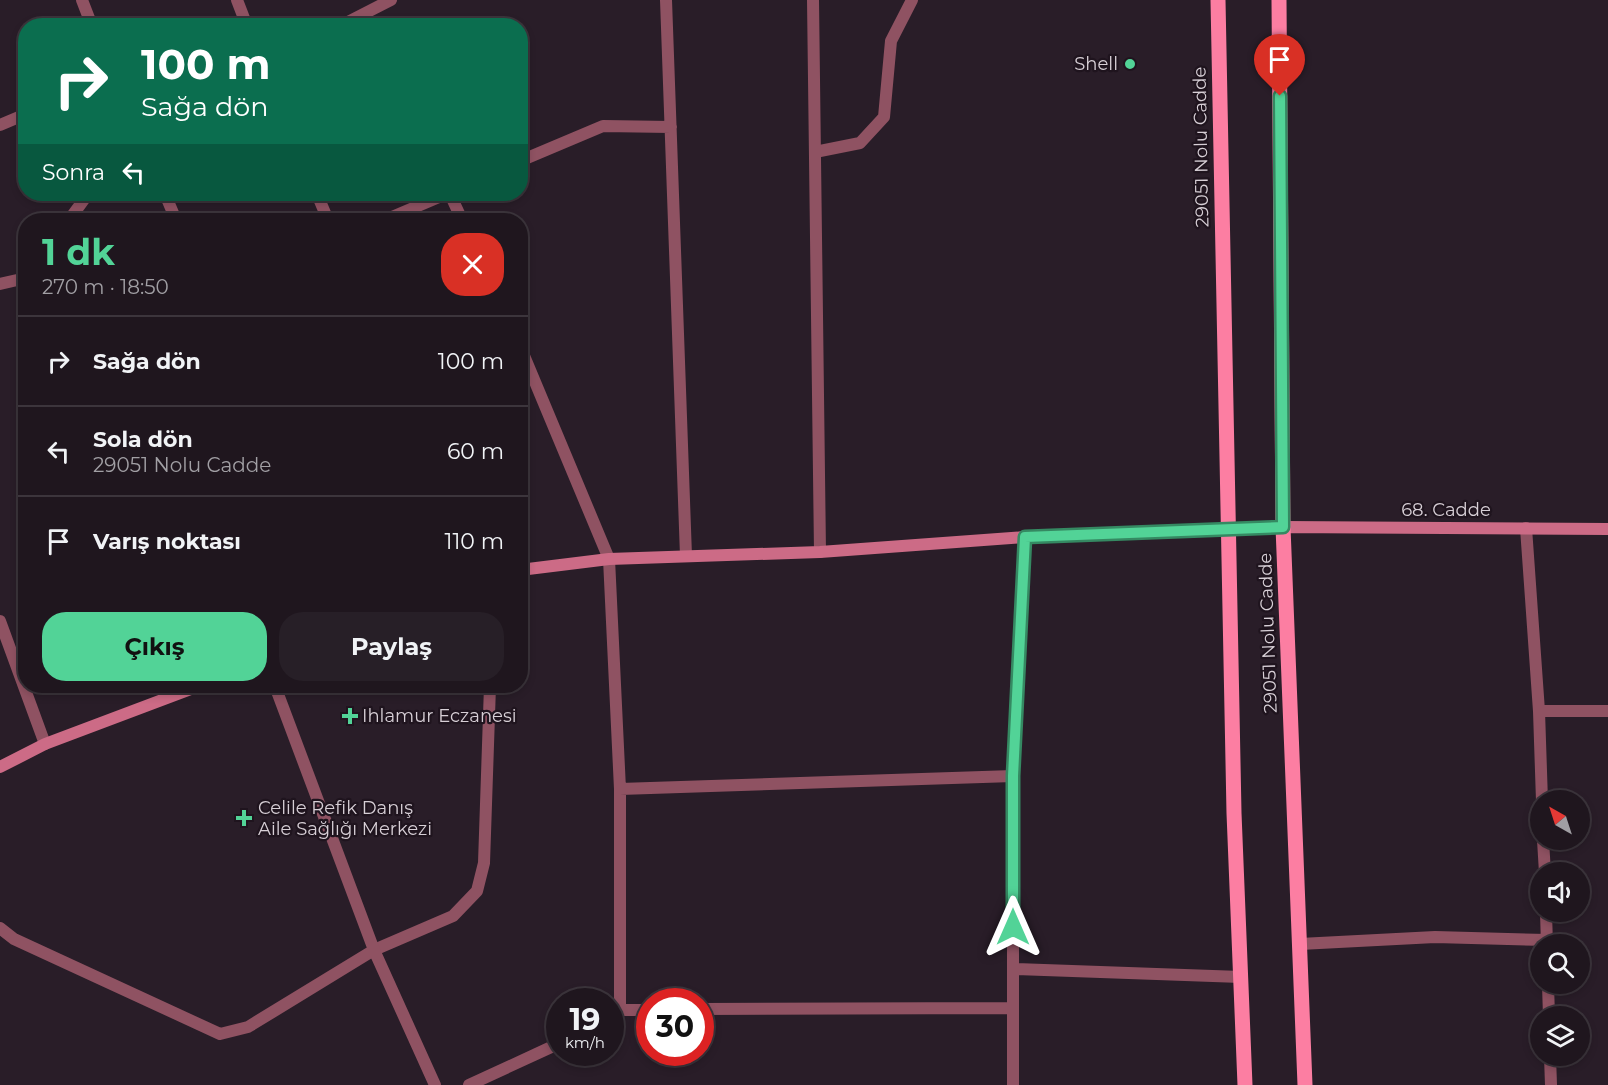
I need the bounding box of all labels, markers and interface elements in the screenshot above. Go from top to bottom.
pin [1254,34,1305,96]
text: 100 m [141,38,270,90]
icon: right [42,42,120,120]
icon: arrive [1263,43,1296,76]
place label: Shell [1074,53,1118,75]
marker: Shell [1123,57,1137,71]
street label: 29051 Nolu Cadde [1189,66,1213,227]
text: Sağa dön [141,90,269,123]
icon: left [117,156,150,189]
text: Sonra [42,159,105,186]
text: 1 dk [42,230,115,274]
button: close [441,233,504,296]
text: 270 m · 18:50 [42,275,169,299]
icon: right [42,345,75,378]
text: Sağa dön [93,348,201,375]
text: 100 m [438,348,504,375]
text: Sola dön [93,426,193,453]
icon: left [42,435,75,468]
text: 60 m [447,438,504,465]
text: 29051 Nolu Cadde [93,453,271,477]
street label: 68. Cadde [1401,499,1491,521]
icon: arrive [42,525,75,558]
text: Varış noktası [93,528,241,555]
text: 110 m [444,528,504,555]
street label: 29051 Nolu Cadde [1254,552,1282,714]
button: Çıkış [42,612,267,681]
button: Paylaş [279,612,504,681]
place label: Ihlamur Eczanesi [362,705,517,727]
marker: Ihlamur Eczanesi [343,709,357,723]
north arrow [1530,790,1590,850]
map controls [1530,790,1590,1066]
place label: Celile Refik Danış Aile Sağlığı Merkezi [258,797,432,840]
marker: Celile Refik Danış Aile Sağlığı Merkezi [235,809,253,827]
button: sound [1530,862,1590,922]
position arrow [981,895,1045,959]
button: search [1530,934,1590,994]
speed limit sign: 30 [636,988,714,1066]
text: 19 [570,1001,600,1038]
button: layers [1530,1006,1590,1066]
text: km/h [565,1033,605,1052]

